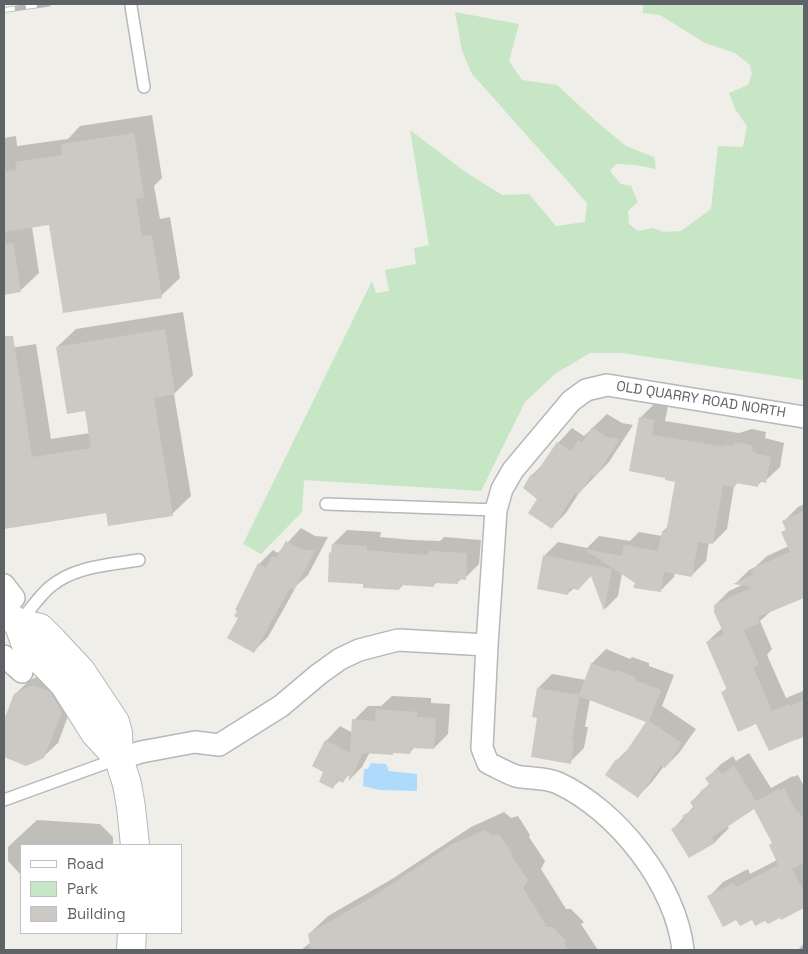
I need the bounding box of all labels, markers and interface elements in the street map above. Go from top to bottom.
street label: OLD QUARRY ROAD NORTH [615,378,787,422]
legend [20,844,182,934]
text: Road [67,854,104,873]
text: Park [67,879,98,898]
text: Building [67,904,126,923]

